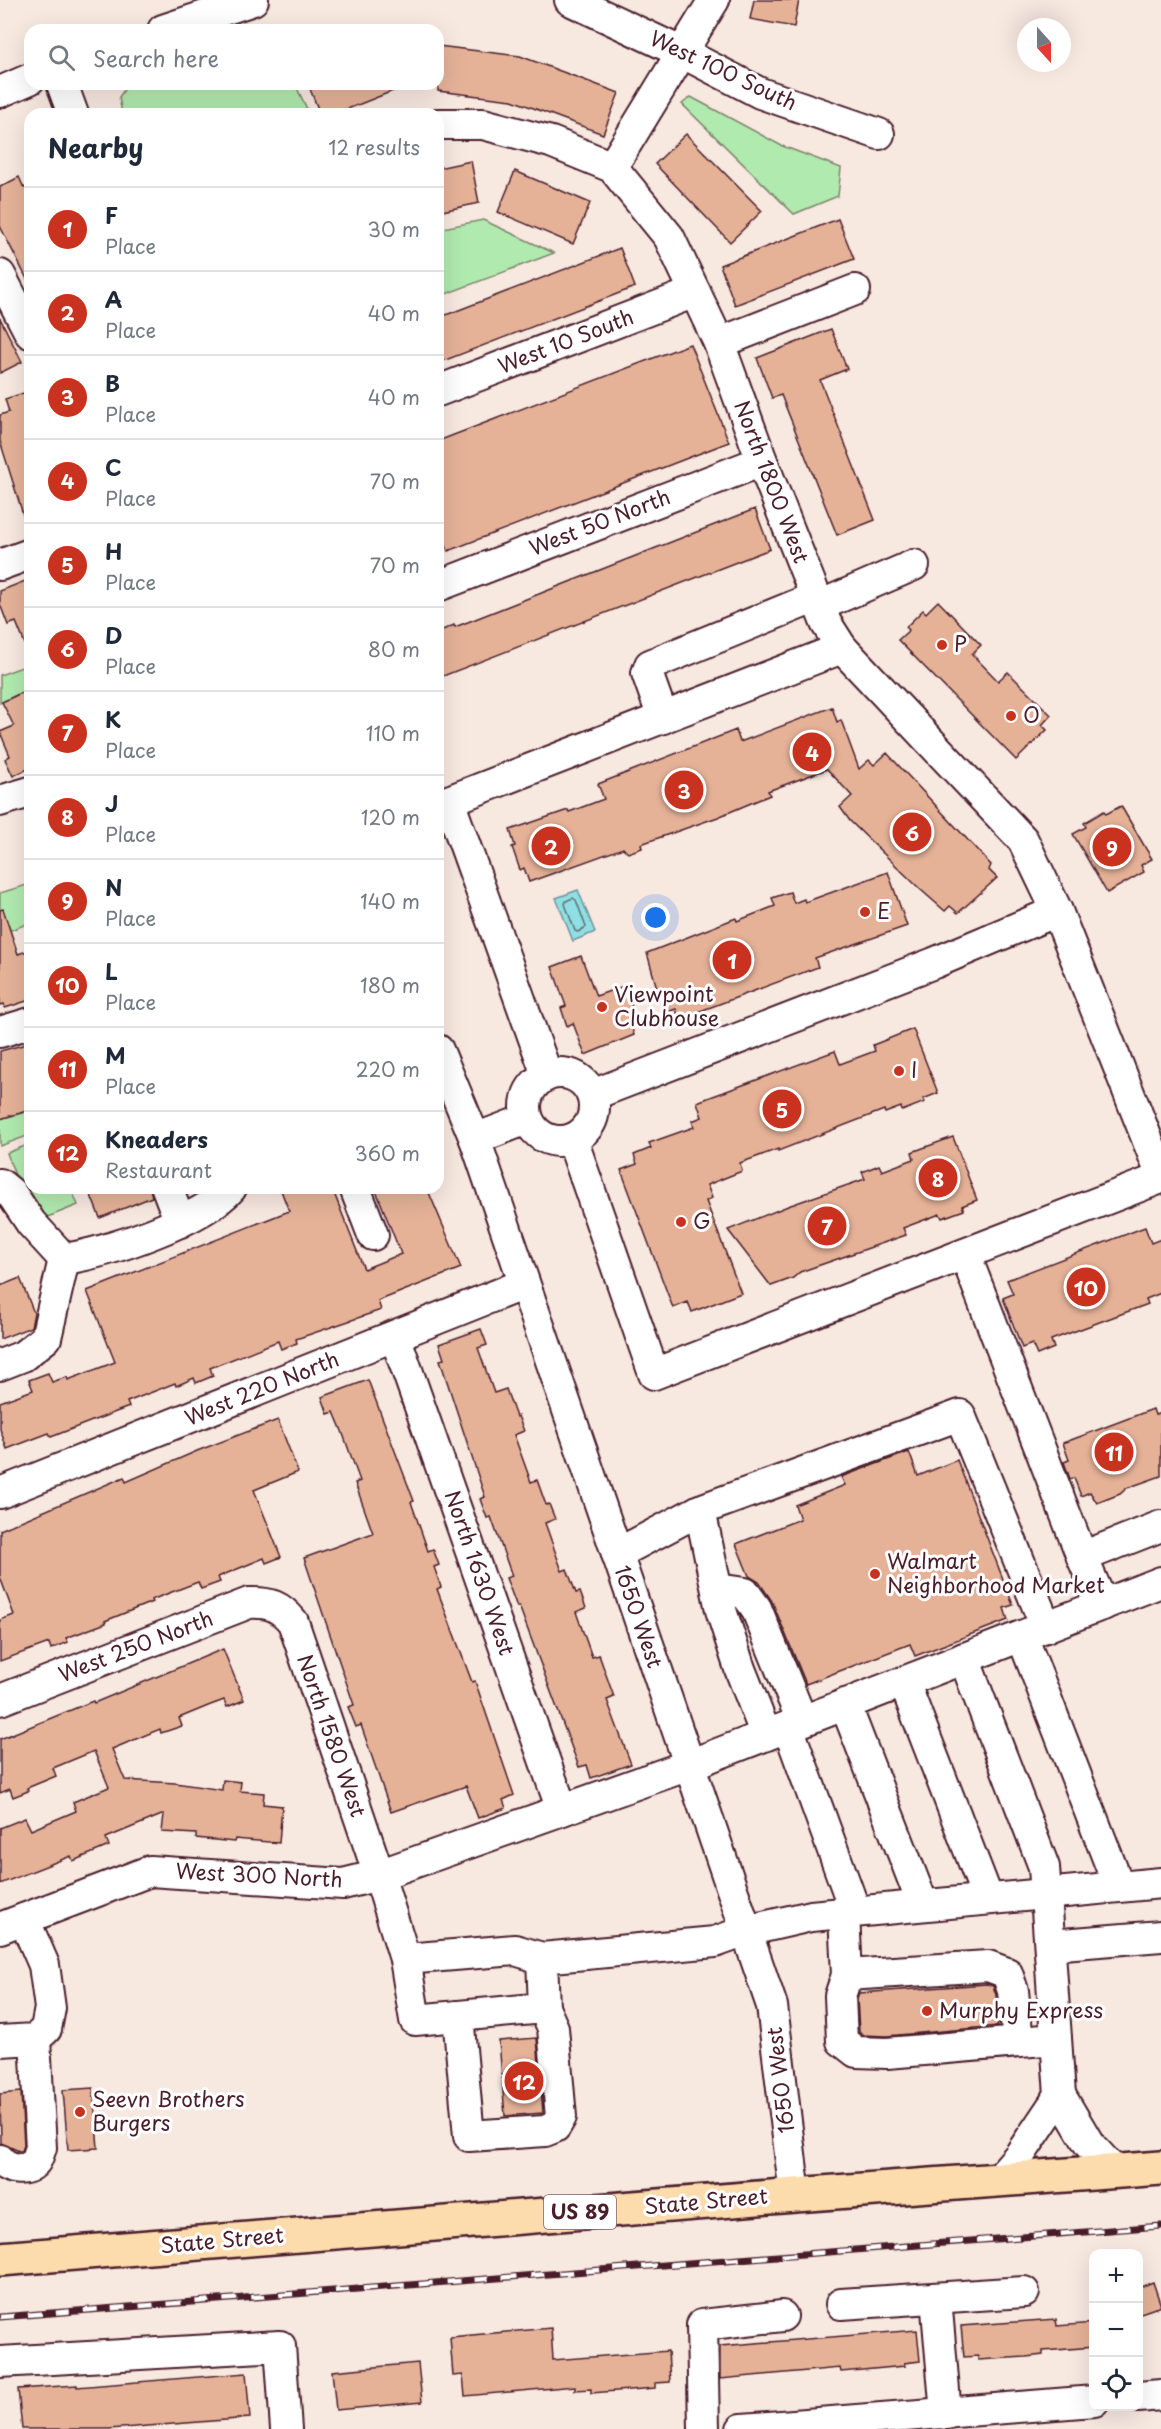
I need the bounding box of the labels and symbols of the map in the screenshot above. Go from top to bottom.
north arrow [1017,18,1071,72]
street label: West 100 South [645,21,803,117]
street label: West 10 South [493,300,638,381]
street label: North 1800 West [727,395,819,567]
street label: West 50 North [524,480,675,563]
place label: P [954,627,967,659]
marker: P [935,638,949,652]
place label: O [1023,698,1040,730]
marker: O [1004,709,1018,723]
pin: 4 [792,730,832,774]
pin: 3 [664,768,704,812]
pin: 6 [892,810,932,854]
pin: 2 [532,824,570,868]
pin: 9 [1092,824,1132,870]
place label: E [877,894,890,926]
your location [641,903,670,932]
marker: E [858,905,872,919]
pin: 1 [712,938,752,982]
place label: Viewpoint Clubhouse [614,977,719,1033]
marker: Viewpoint Clubhouse [595,1000,609,1014]
place label: I [911,1053,918,1085]
marker: I [892,1064,906,1078]
pin: 5 [762,1086,802,1132]
pin: 8 [918,1156,958,1200]
place label: G [693,1204,711,1236]
pin: 7 [808,1204,846,1248]
marker: G [674,1215,688,1229]
pin: 10 [1066,1264,1106,1310]
street label: West 220 North [179,1342,343,1433]
pin: 11 [1094,1430,1134,1474]
street label: North 1630 West [438,1486,524,1659]
place label: Walmart Neighborhood Market [887,1544,1105,1600]
street label: 1650 West [607,1561,672,1672]
marker: Walmart Neighborhood Market [868,1567,882,1581]
street label: West 250 North [53,1601,217,1689]
street label: North 1580 West [290,1650,376,1821]
street label: West 300 North [175,1854,343,1894]
place label: Murphy Express [939,1993,1103,2025]
marker: Murphy Express [920,2004,934,2018]
street label: 1650 West [757,2025,801,2135]
pin: 12 [504,2058,544,2104]
place label: Seevn Brothers Burgers [92,2082,245,2138]
marker: Seevn Brothers Burgers [73,2105,87,2119]
street label: State Street [643,2179,769,2221]
road number: US 89 [544,2195,616,2229]
street label: State Street [159,2218,285,2260]

